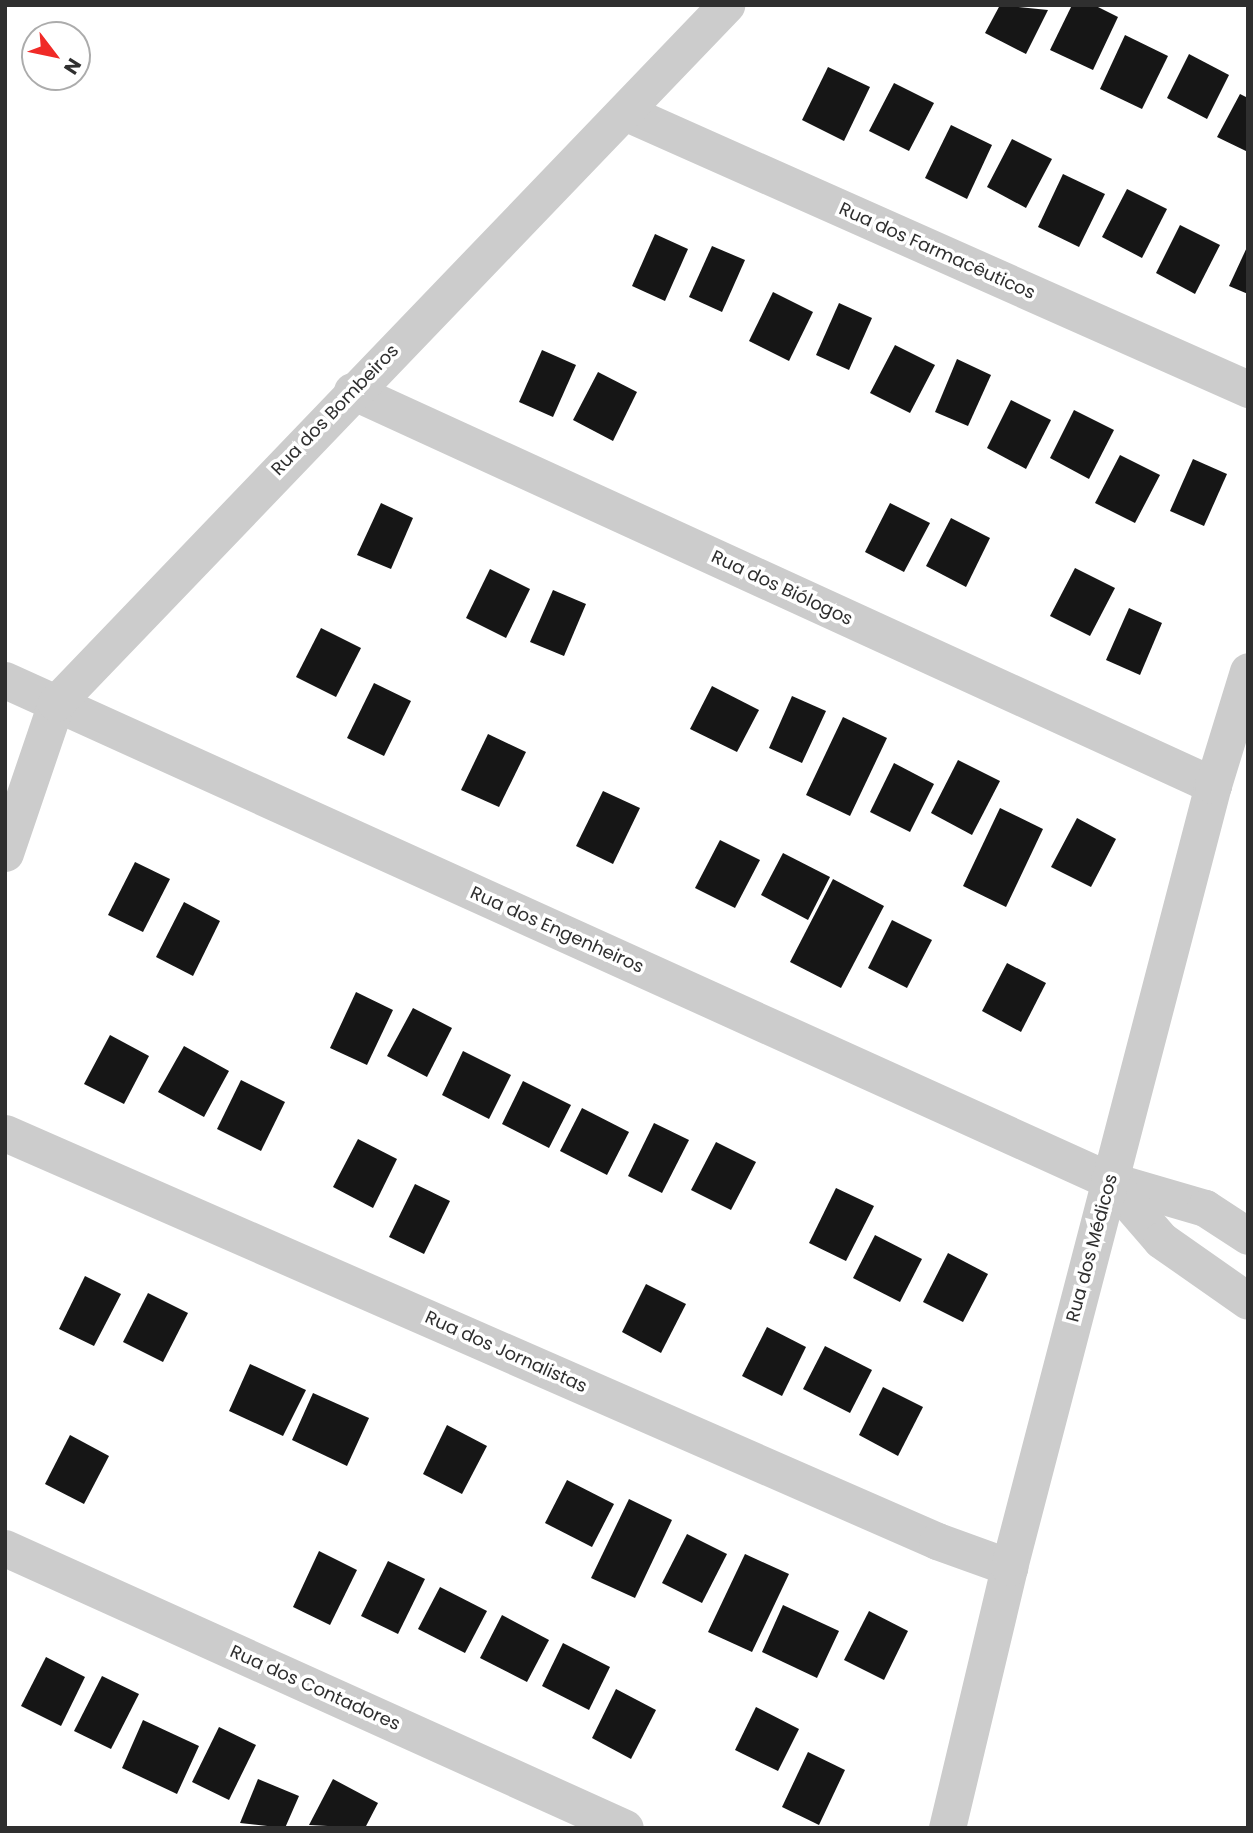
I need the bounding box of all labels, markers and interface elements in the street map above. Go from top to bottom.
north arrow [21,21,91,91]
text: N [57,53,88,80]
street label: Rua dos Farmacêuticos [836,198,1038,304]
street label: Rua dos Bombeiros [267,340,403,480]
street label: Rua dos Biólogos [708,546,856,630]
street label: Rua dos Engenheiros [467,882,647,978]
street label: Rua dos Médicos [1062,1172,1122,1324]
street label: Rua dos Jornalistas [422,1307,590,1397]
street label: Rua dos Contadores [227,1641,403,1735]

